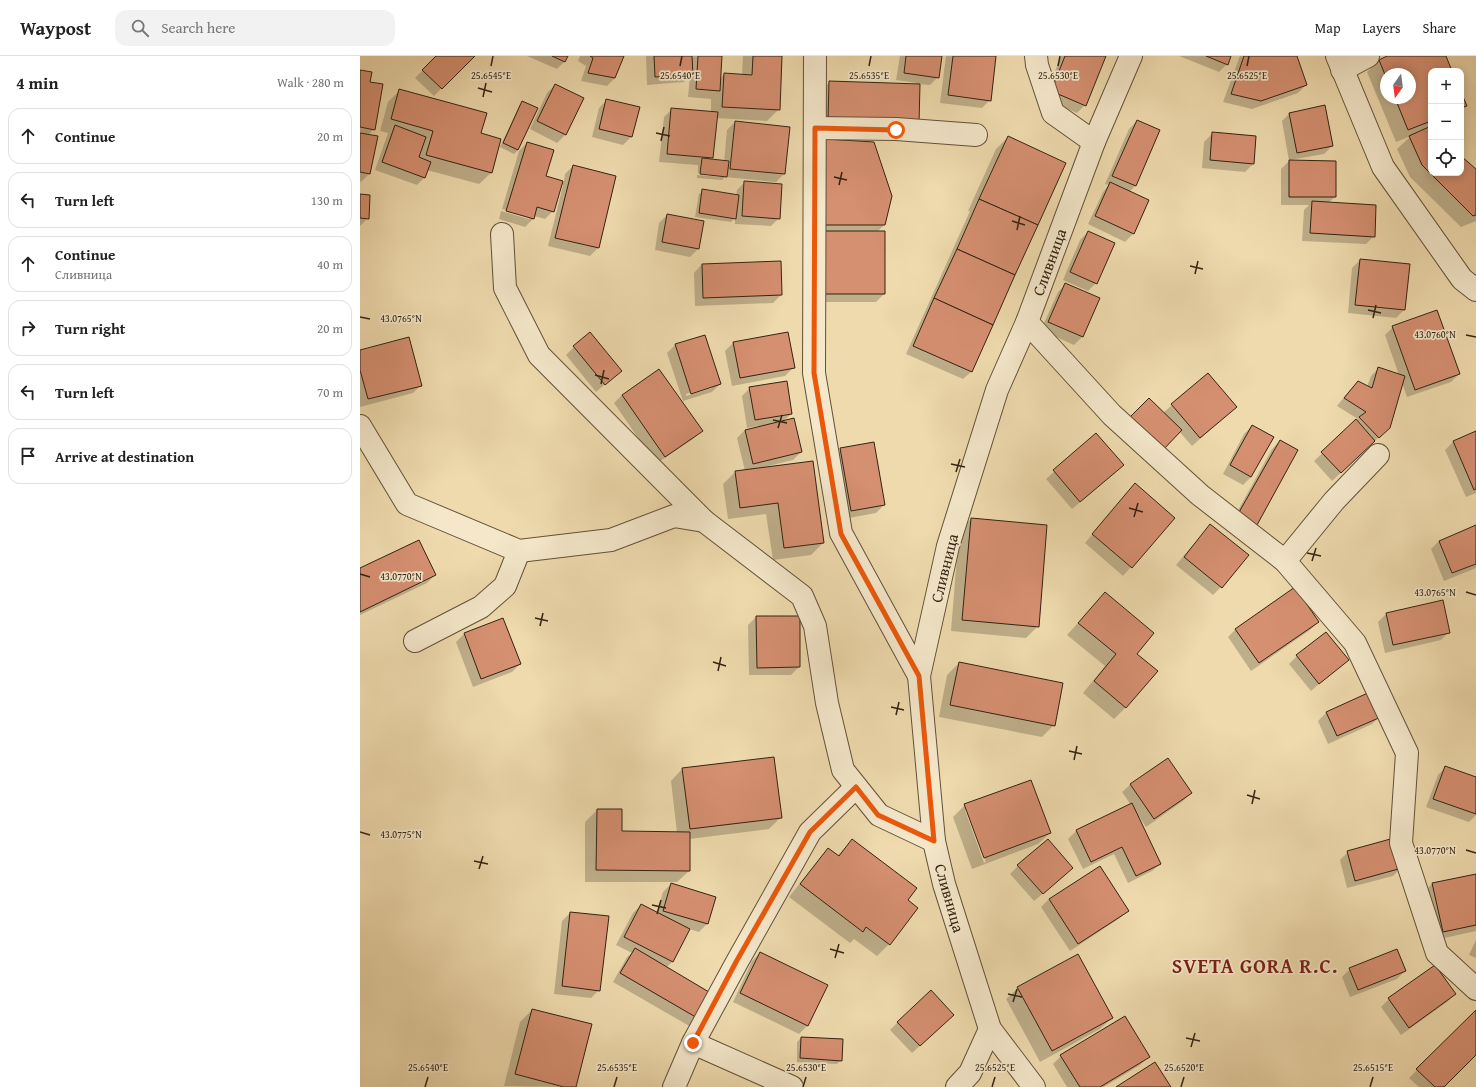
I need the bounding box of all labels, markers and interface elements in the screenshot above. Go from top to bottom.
search box [115,10,395,46]
text: Waypost [20,14,91,42]
icon: search [129,17,151,39]
text: Search here [161,17,235,38]
text: Map [1315,18,1341,38]
text: Layers [1363,18,1401,38]
text: Share [1423,18,1456,38]
text: 25.6545°E [471,68,511,83]
text: 25.6540°E [660,68,700,83]
text: 25.6535°E [849,68,889,83]
text: 25.6530°E [1038,68,1078,83]
text: 25.6525°E [1227,68,1267,83]
north arrow [1380,68,1416,104]
map controls [1428,68,1464,176]
button: + [1428,68,1464,104]
text: 4 min [16,70,58,95]
text: Walk · 280 m [277,73,344,92]
button: − [1428,104,1464,140]
route start [887,121,905,139]
icon: ahead [17,125,39,147]
text: Continue [55,126,116,147]
text: 20 m [317,127,343,146]
button: locate [1428,140,1464,176]
icon: left [17,189,39,211]
text: Turn left [55,190,114,211]
text: 130 m [311,191,343,210]
street label: Сливница [1026,224,1072,299]
text: Continue [55,244,116,265]
icon: ahead [17,253,39,275]
text: 40 m [317,255,343,274]
text: Сливница [55,265,112,284]
text: 43.0765°N [380,311,422,326]
icon: right [17,317,39,339]
text: Turn right [55,318,126,339]
text: 20 m [317,319,343,338]
text: 43.0760°N [1414,327,1456,342]
icon: left [17,381,39,403]
text: Turn left [55,382,114,403]
text: 70 m [317,383,343,402]
icon: arrive [17,445,39,467]
text: Arrive at destination [55,446,194,467]
street label: Сливница [924,531,964,605]
text: 43.0770°N [380,569,422,584]
text: 43.0765°N [1414,585,1456,600]
text: 43.0775°N [380,827,422,842]
text: 43.0770°N [1414,843,1456,858]
street label: Сливница [929,861,971,935]
district label: SVETA GORA R.C. [1172,951,1338,980]
route end [684,1034,702,1052]
text: 25.6540°E [408,1060,448,1075]
text: 25.6535°E [597,1060,637,1075]
text: 25.6530°E [786,1060,826,1075]
text: 25.6525°E [975,1060,1015,1075]
text: 25.6520°E [1164,1060,1204,1075]
text: 25.6515°E [1353,1060,1393,1075]

